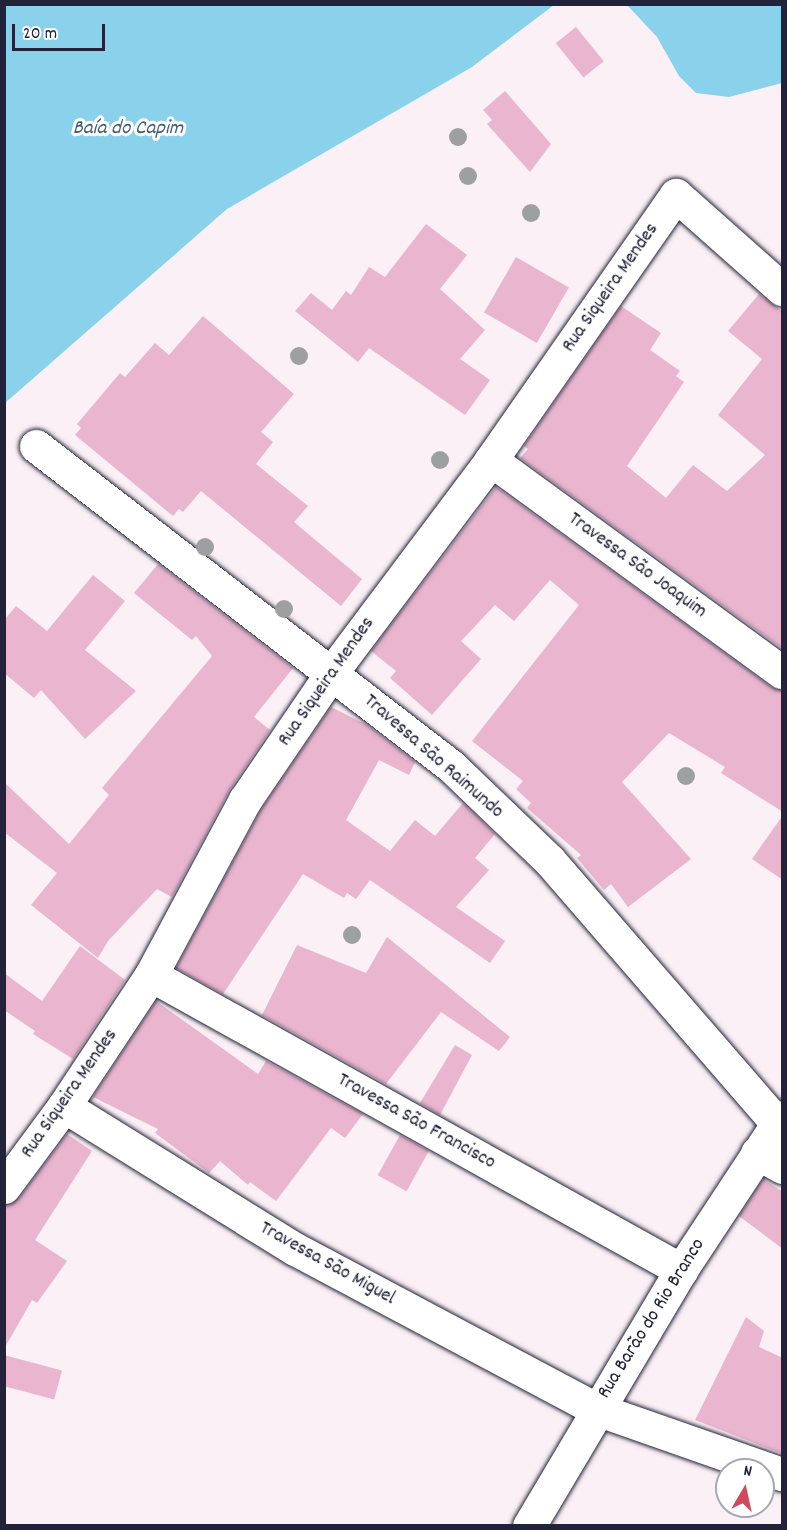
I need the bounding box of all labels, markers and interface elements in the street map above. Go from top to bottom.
scale bar [15,12,108,50]
text: 20 m [23,22,57,47]
water label: Baía do Capim [73,116,183,142]
street label: Rua Siqueira Mendes [557,219,665,357]
street label: Travessa São Joaquim [563,508,711,624]
street label: Rua Siqueira Mendes [273,613,381,751]
street label: Travessa São Raimundo [358,690,508,824]
street label: Rua Siqueira Mendes [16,1025,124,1163]
street label: Travessa São Francisco [333,1069,499,1175]
street label: Travessa São Miguel [255,1217,399,1311]
street label: Rua Barão do Rio Branco [593,1235,711,1403]
north arrow [715,1458,775,1518]
text: N [742,1460,753,1484]

